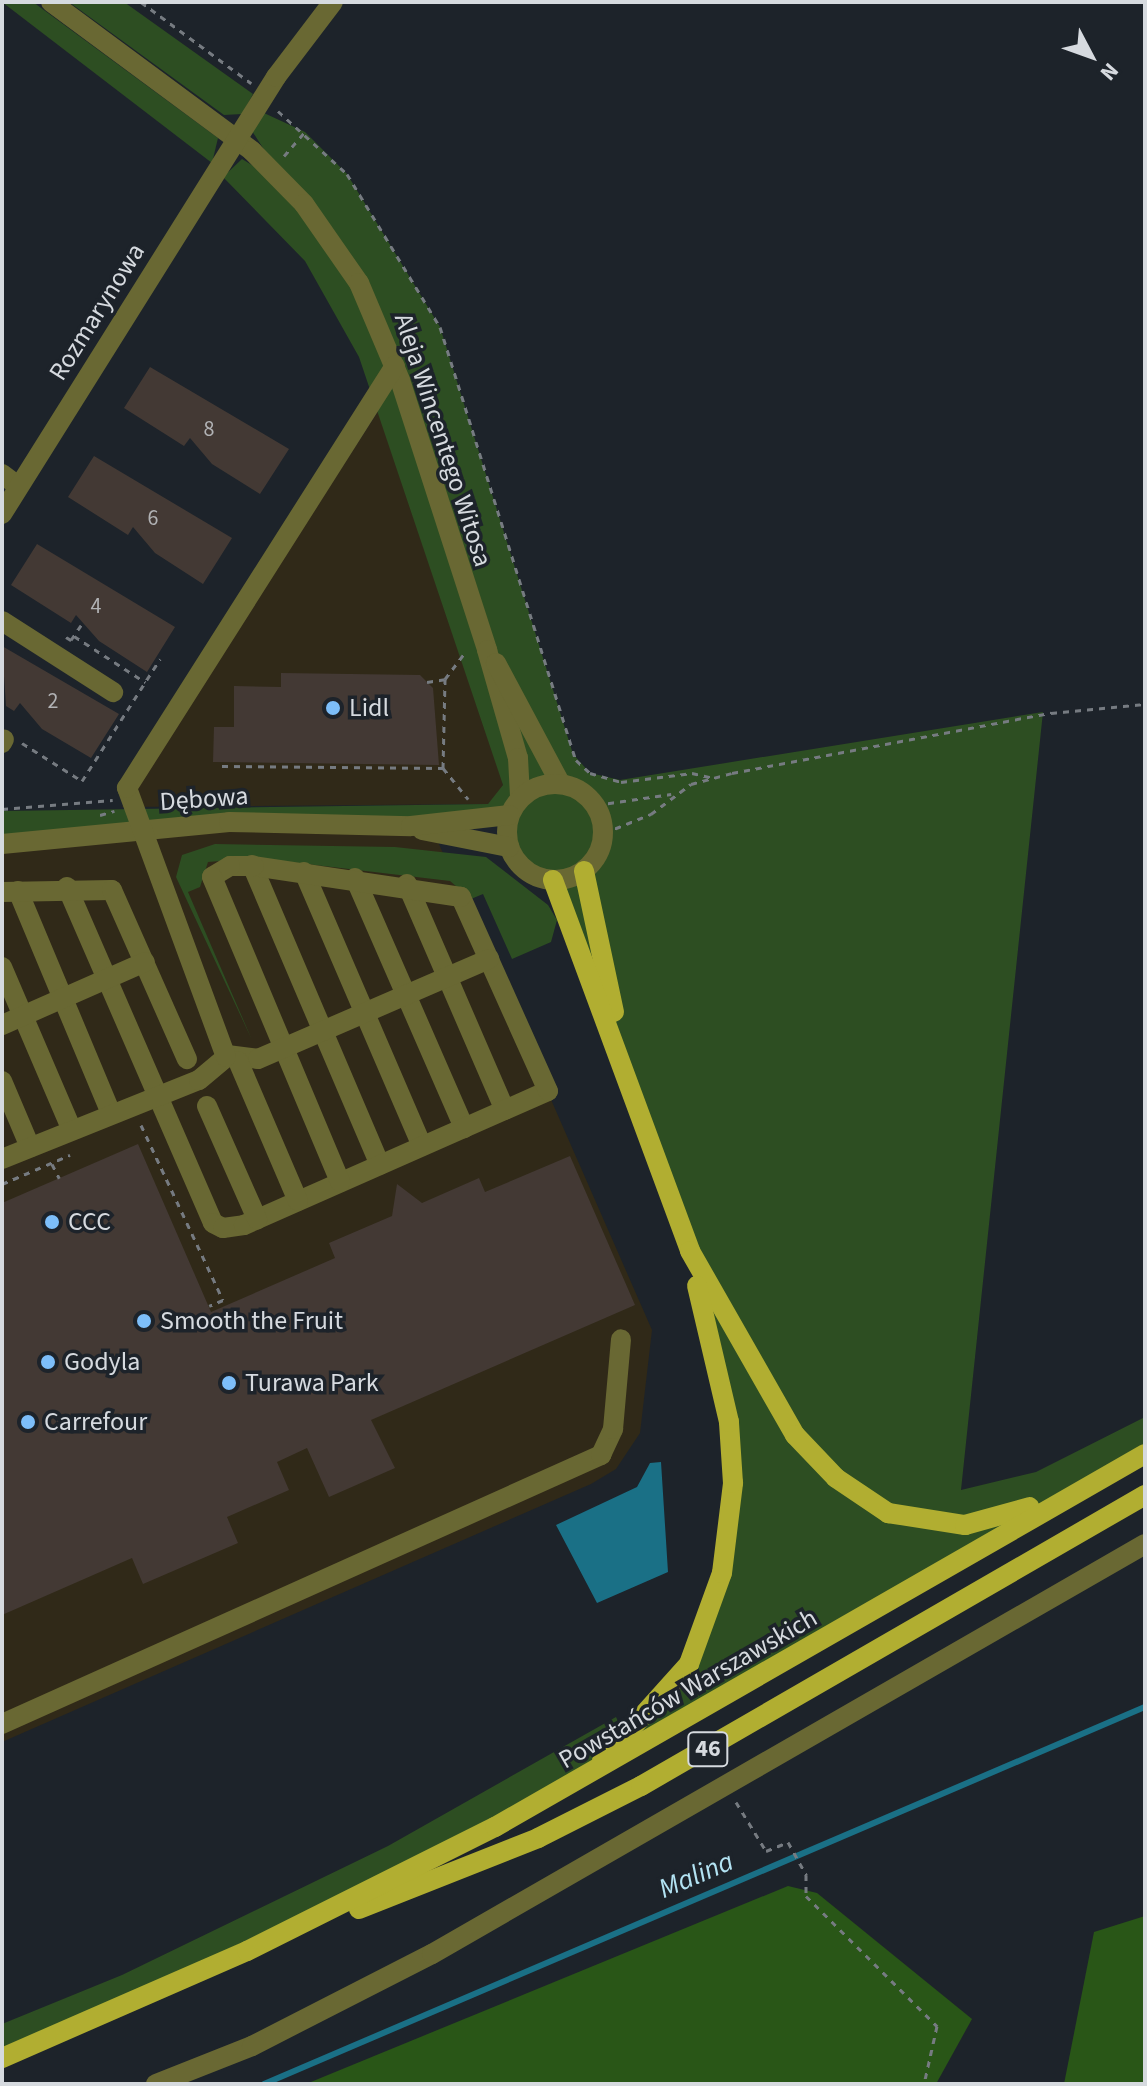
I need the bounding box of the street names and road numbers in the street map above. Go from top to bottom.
street label: Rozmarynowa [43,238,151,386]
street label: Aleja Wincentego Witosa [387,310,499,570]
street label: Dębowa [159,780,249,818]
street label: Powstańców Warszawskich [553,1602,823,1776]
road number: 46 [686,1729,730,1769]

